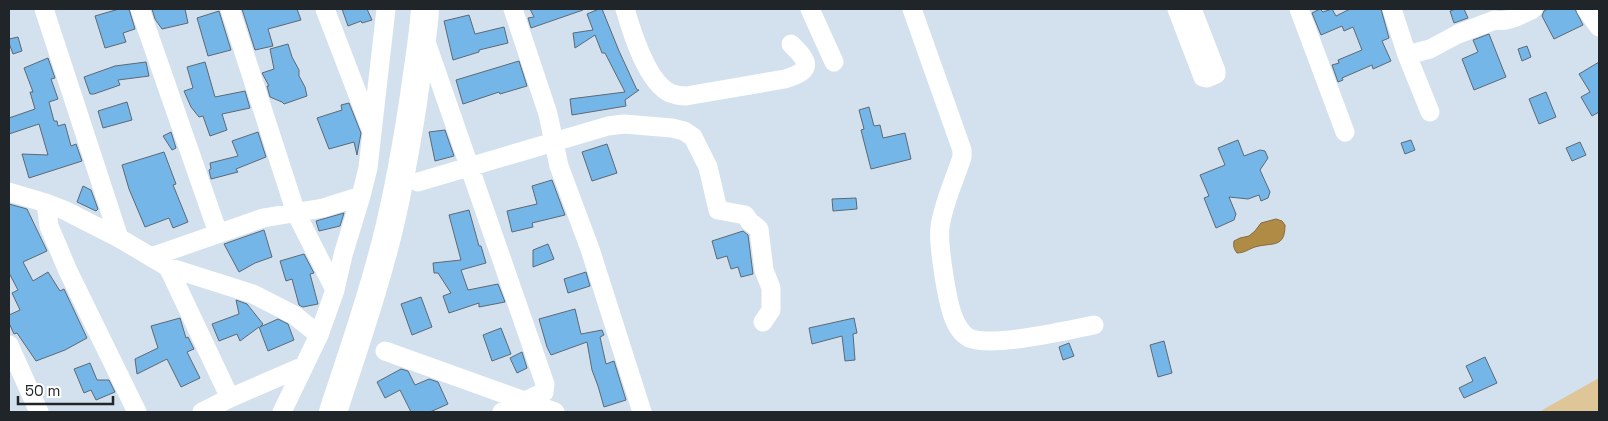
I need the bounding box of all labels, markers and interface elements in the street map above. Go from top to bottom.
scale bar [18,374,112,406]
text: 50 m [25,381,60,400]

